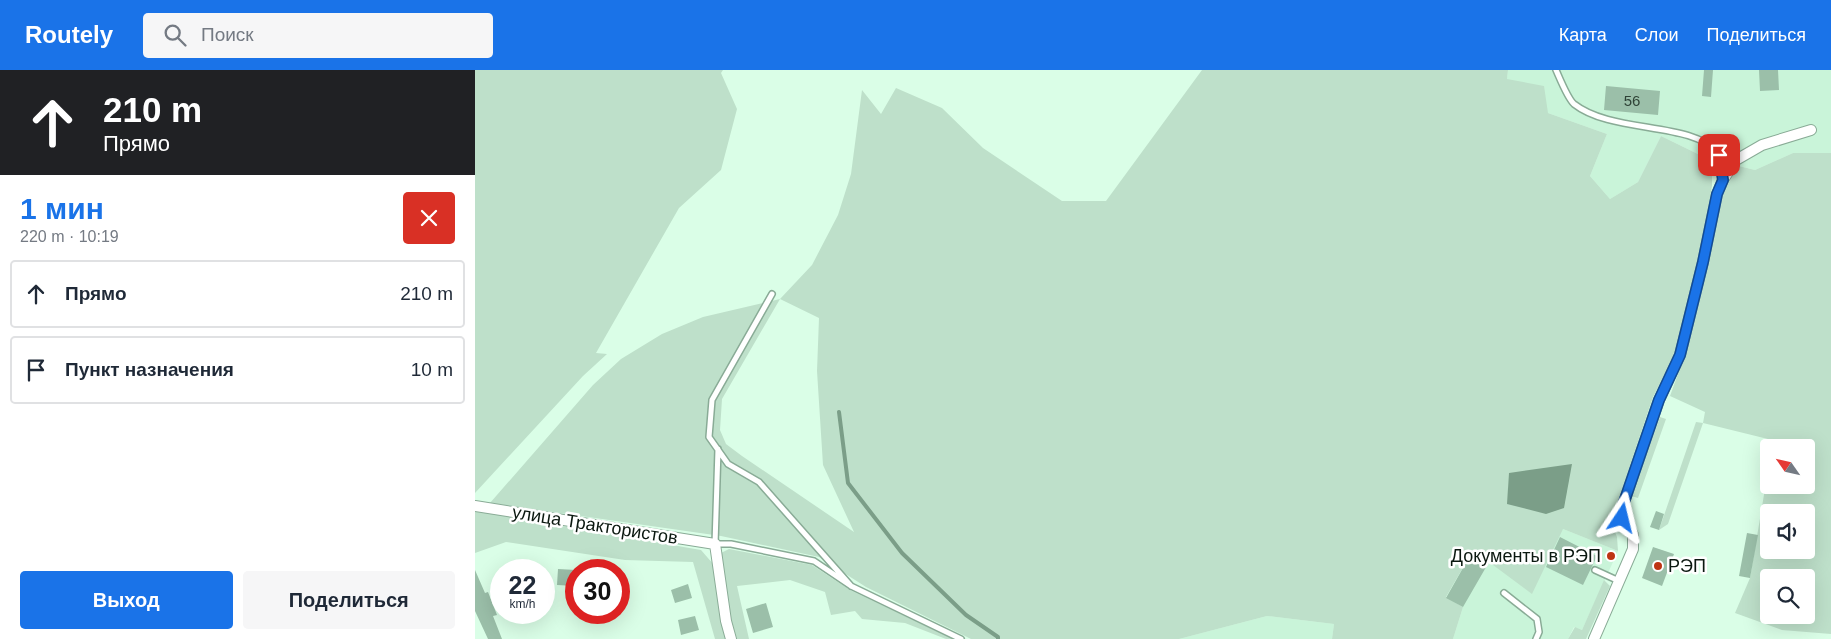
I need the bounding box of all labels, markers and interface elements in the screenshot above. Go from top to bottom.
search box [143,13,493,58]
text: Routely [25,21,113,48]
icon: search [161,21,189,49]
text: Поиск [201,24,254,45]
text: Карта [1559,25,1607,45]
text: Слои [1635,25,1679,45]
text: Поделиться [1707,25,1806,45]
icon: ahead [20,90,85,155]
text: 210 m [103,90,202,129]
house number: 56 [1624,92,1640,109]
text: Прямо [103,131,170,156]
pin [1698,134,1740,176]
icon: arrive [1705,141,1733,169]
text: 1 мин [20,192,104,225]
button: close [403,192,455,244]
text: 220 m · 10:19 [20,228,119,245]
icon: ahead [22,280,50,308]
text: Прямо [65,283,127,304]
text: 210 m [400,283,453,304]
icon: arrive [22,356,50,384]
text: Пункт назначения [65,359,234,380]
text: 10 m [411,359,453,380]
north arrow [1760,439,1815,494]
map controls [1760,439,1815,624]
position arrow [1595,491,1647,543]
street label: улица Трактористов [511,502,679,548]
button: sound [1760,504,1815,559]
place label: Документы в РЭП [1451,546,1601,566]
marker: Документы в РЭП [1605,550,1617,562]
place label: РЭП [1668,556,1706,576]
speed limit sign: 30 [565,559,630,624]
marker: РЭП [1652,560,1664,572]
button: search [1760,569,1815,624]
button: Выход [20,571,233,629]
button: Поделиться [243,571,455,629]
text: 22 [509,571,536,599]
text: km/h [509,597,536,611]

